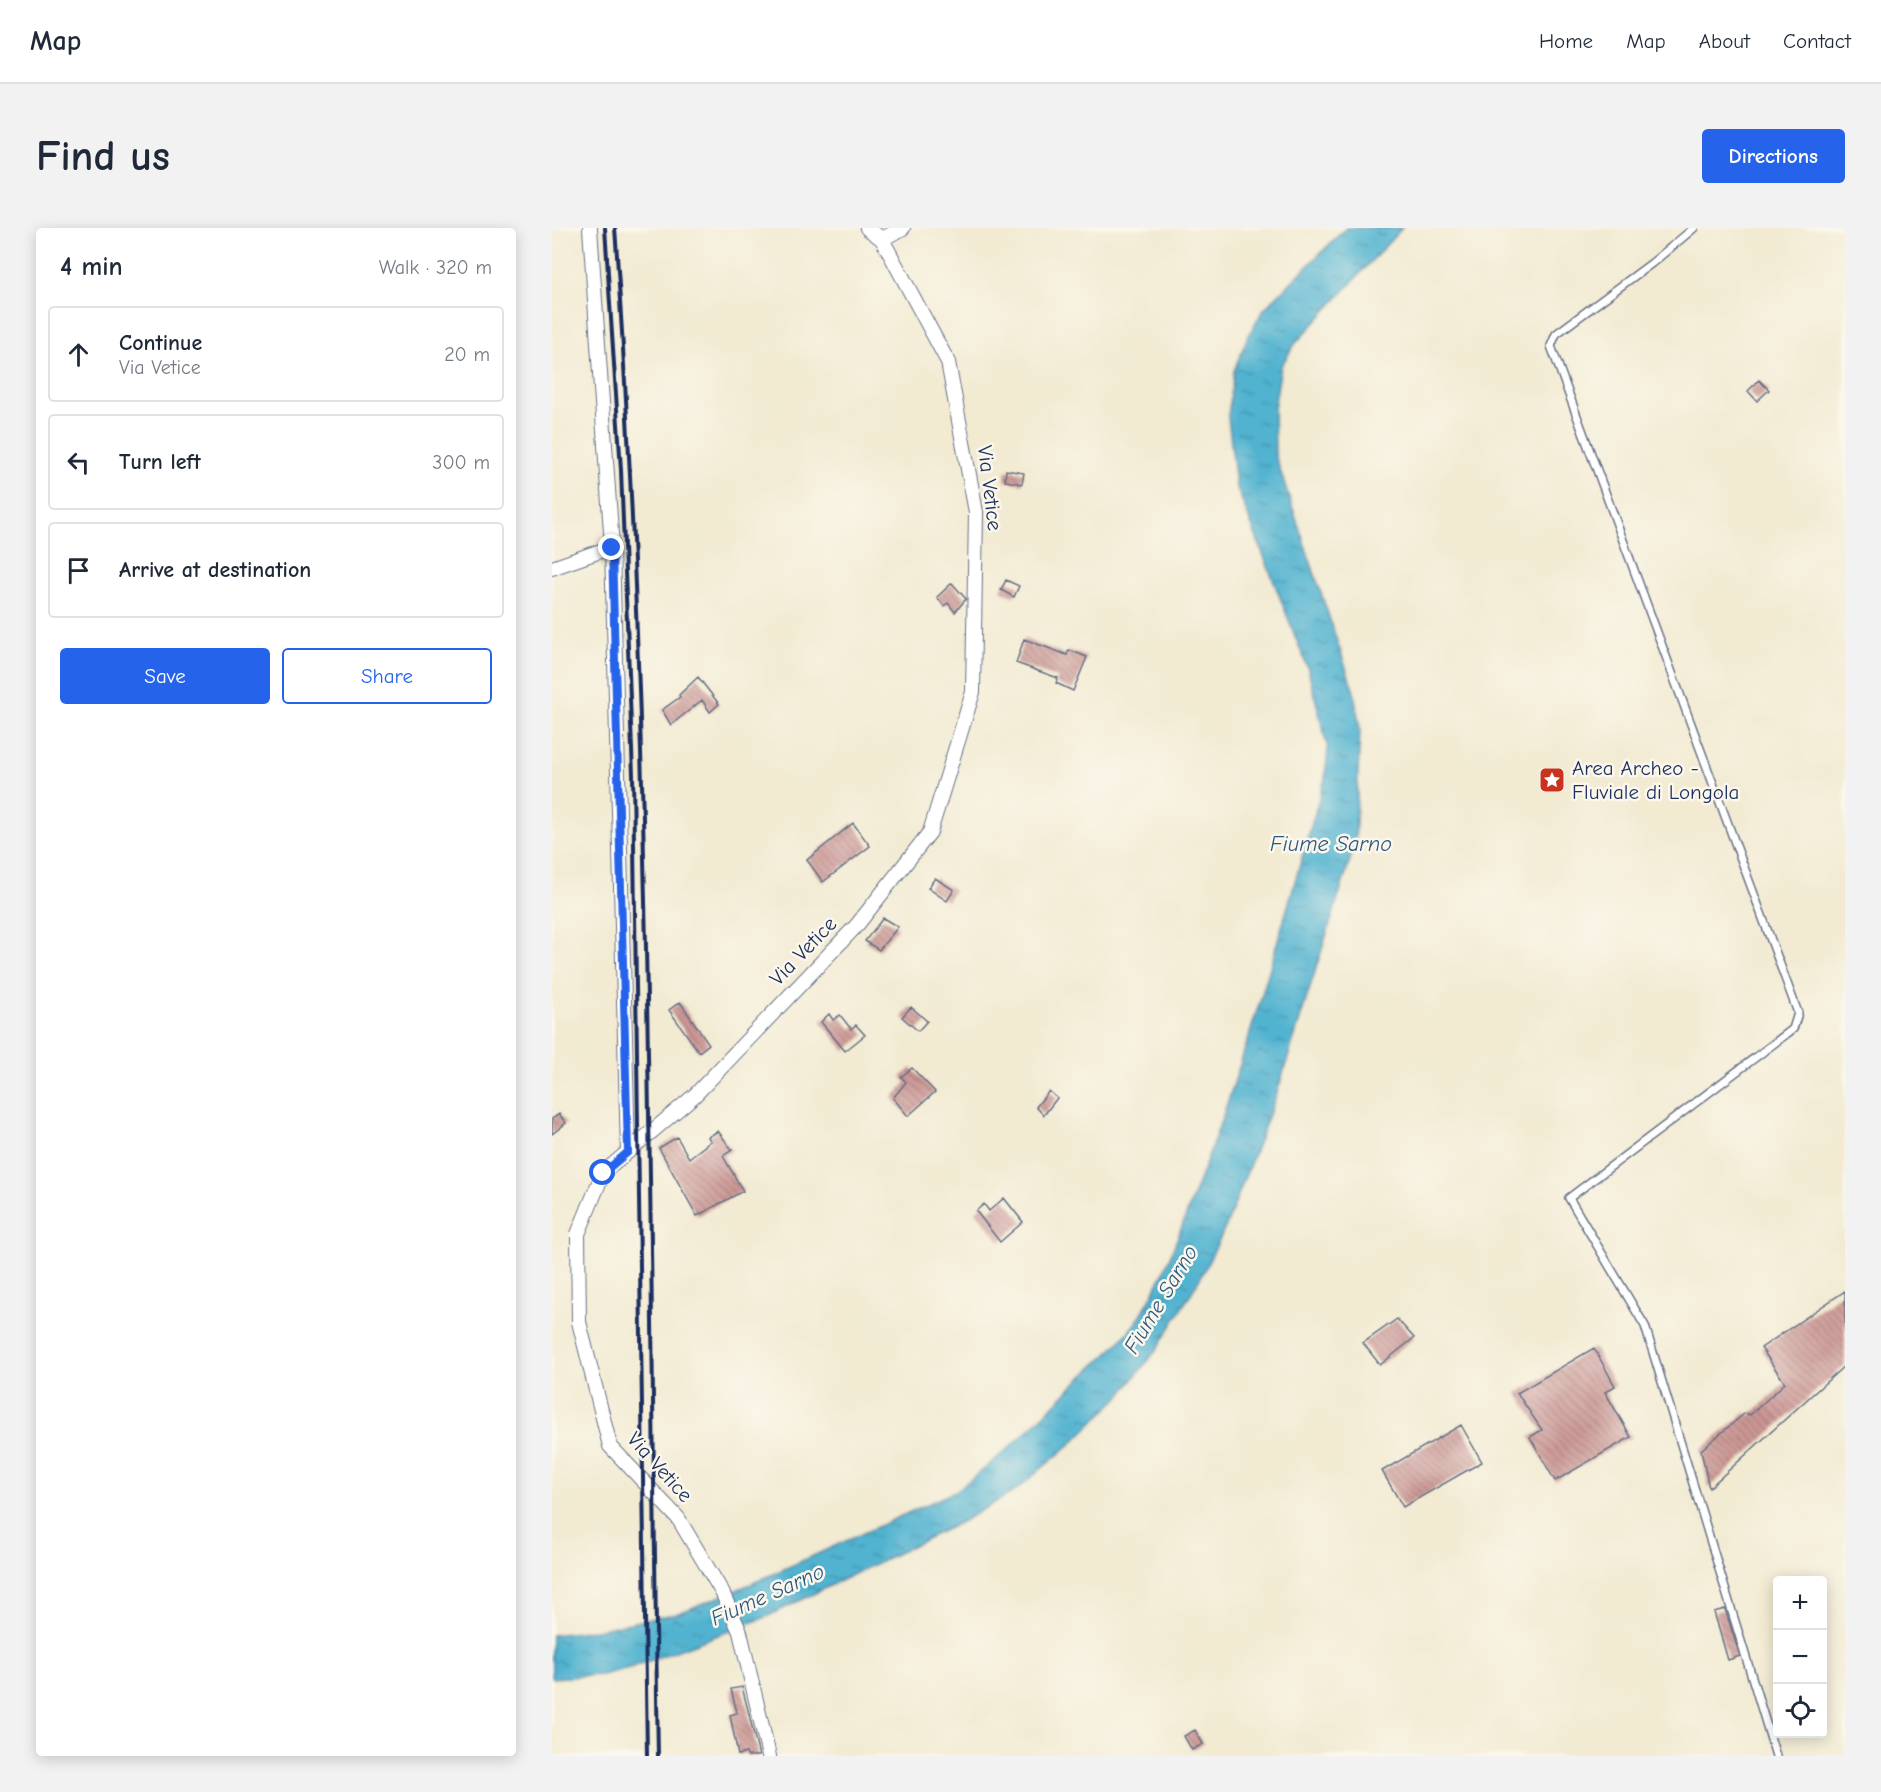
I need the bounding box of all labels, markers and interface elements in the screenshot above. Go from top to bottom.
text: Map [30,25,81,57]
text: Home [1539,29,1593,53]
text: Map [1626,29,1666,53]
text: About [1699,29,1750,53]
text: Contact [1783,29,1851,53]
button: Directions [1702,129,1845,183]
text: Find us [36,132,170,181]
text: 4 min [60,252,123,282]
text: Walk · 320 m [379,256,492,279]
text: Continue [119,330,202,356]
icon: ahead [62,338,95,371]
text: 20 m [444,343,490,366]
text: Via Vetice [119,356,201,379]
street label: Via Vetice [973,444,1007,532]
icon: left [62,446,95,479]
text: Turn left [119,449,201,475]
text: 300 m [432,451,490,474]
route end [598,534,624,560]
icon: arrive [62,554,95,587]
text: Arrive at destination [119,557,311,583]
button: Save [60,648,270,704]
button: Share [282,648,492,704]
place label: Area Archeo - Fluviale di Longola [1572,756,1739,804]
place icon: Area Archeo - Fluviale di Longola [1537,765,1567,795]
water label: Fiume Sarno [1270,831,1392,857]
street label: Via Vetice [765,912,841,990]
route start [589,1159,615,1185]
water label: Fiume Sarno [1118,1241,1203,1358]
street label: Via Vetice [622,1427,698,1507]
water label: Fiume Sarno [706,1558,828,1632]
map controls [1773,1576,1827,1738]
button: + [1773,1576,1827,1630]
button: − [1773,1630,1827,1684]
button: locate [1773,1684,1827,1738]

